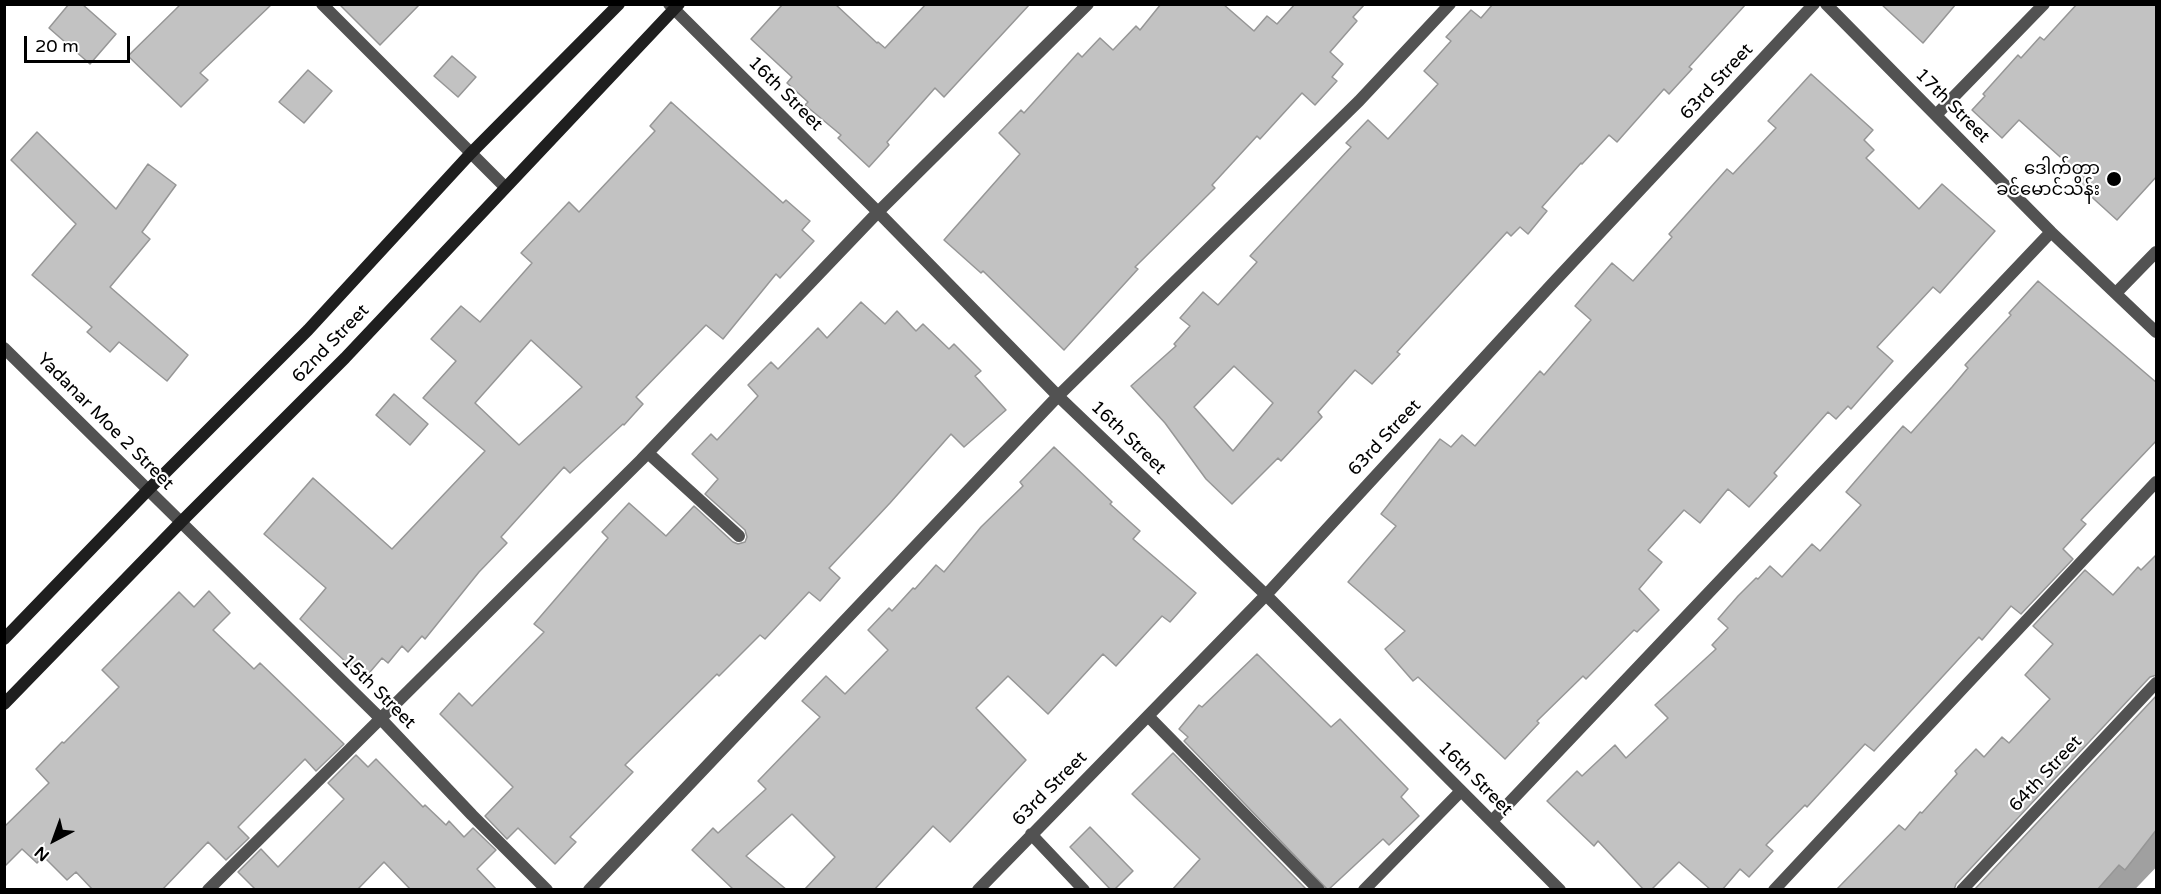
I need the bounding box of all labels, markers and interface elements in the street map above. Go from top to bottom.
scale bar [27,24,134,62]
text: 20 m [35,35,79,57]
street label: 63rd Street [1676,39,1758,125]
street label: 16th Street [743,52,827,136]
street label: 17th Street [1910,64,1994,148]
place label: ဒေါက်တာ ခင်မောင်သိန်း [1996,158,2100,201]
marker: ဒေါက်တာ ခင်မောင်သိန်း [2105,170,2123,188]
street label: 62nd Street [288,300,374,388]
street label: Yadanar Moe 2 Street [32,349,178,495]
street label: 63rd Street [1344,395,1426,481]
street label: 16th Street [1086,397,1170,479]
street label: 15th Street [336,650,420,734]
street label: 64th Street [2005,731,2087,817]
street label: 16th Street [1433,737,1517,821]
street label: 63rd Street [1008,747,1092,831]
north arrow [24,810,84,870]
text: N [31,842,54,865]

